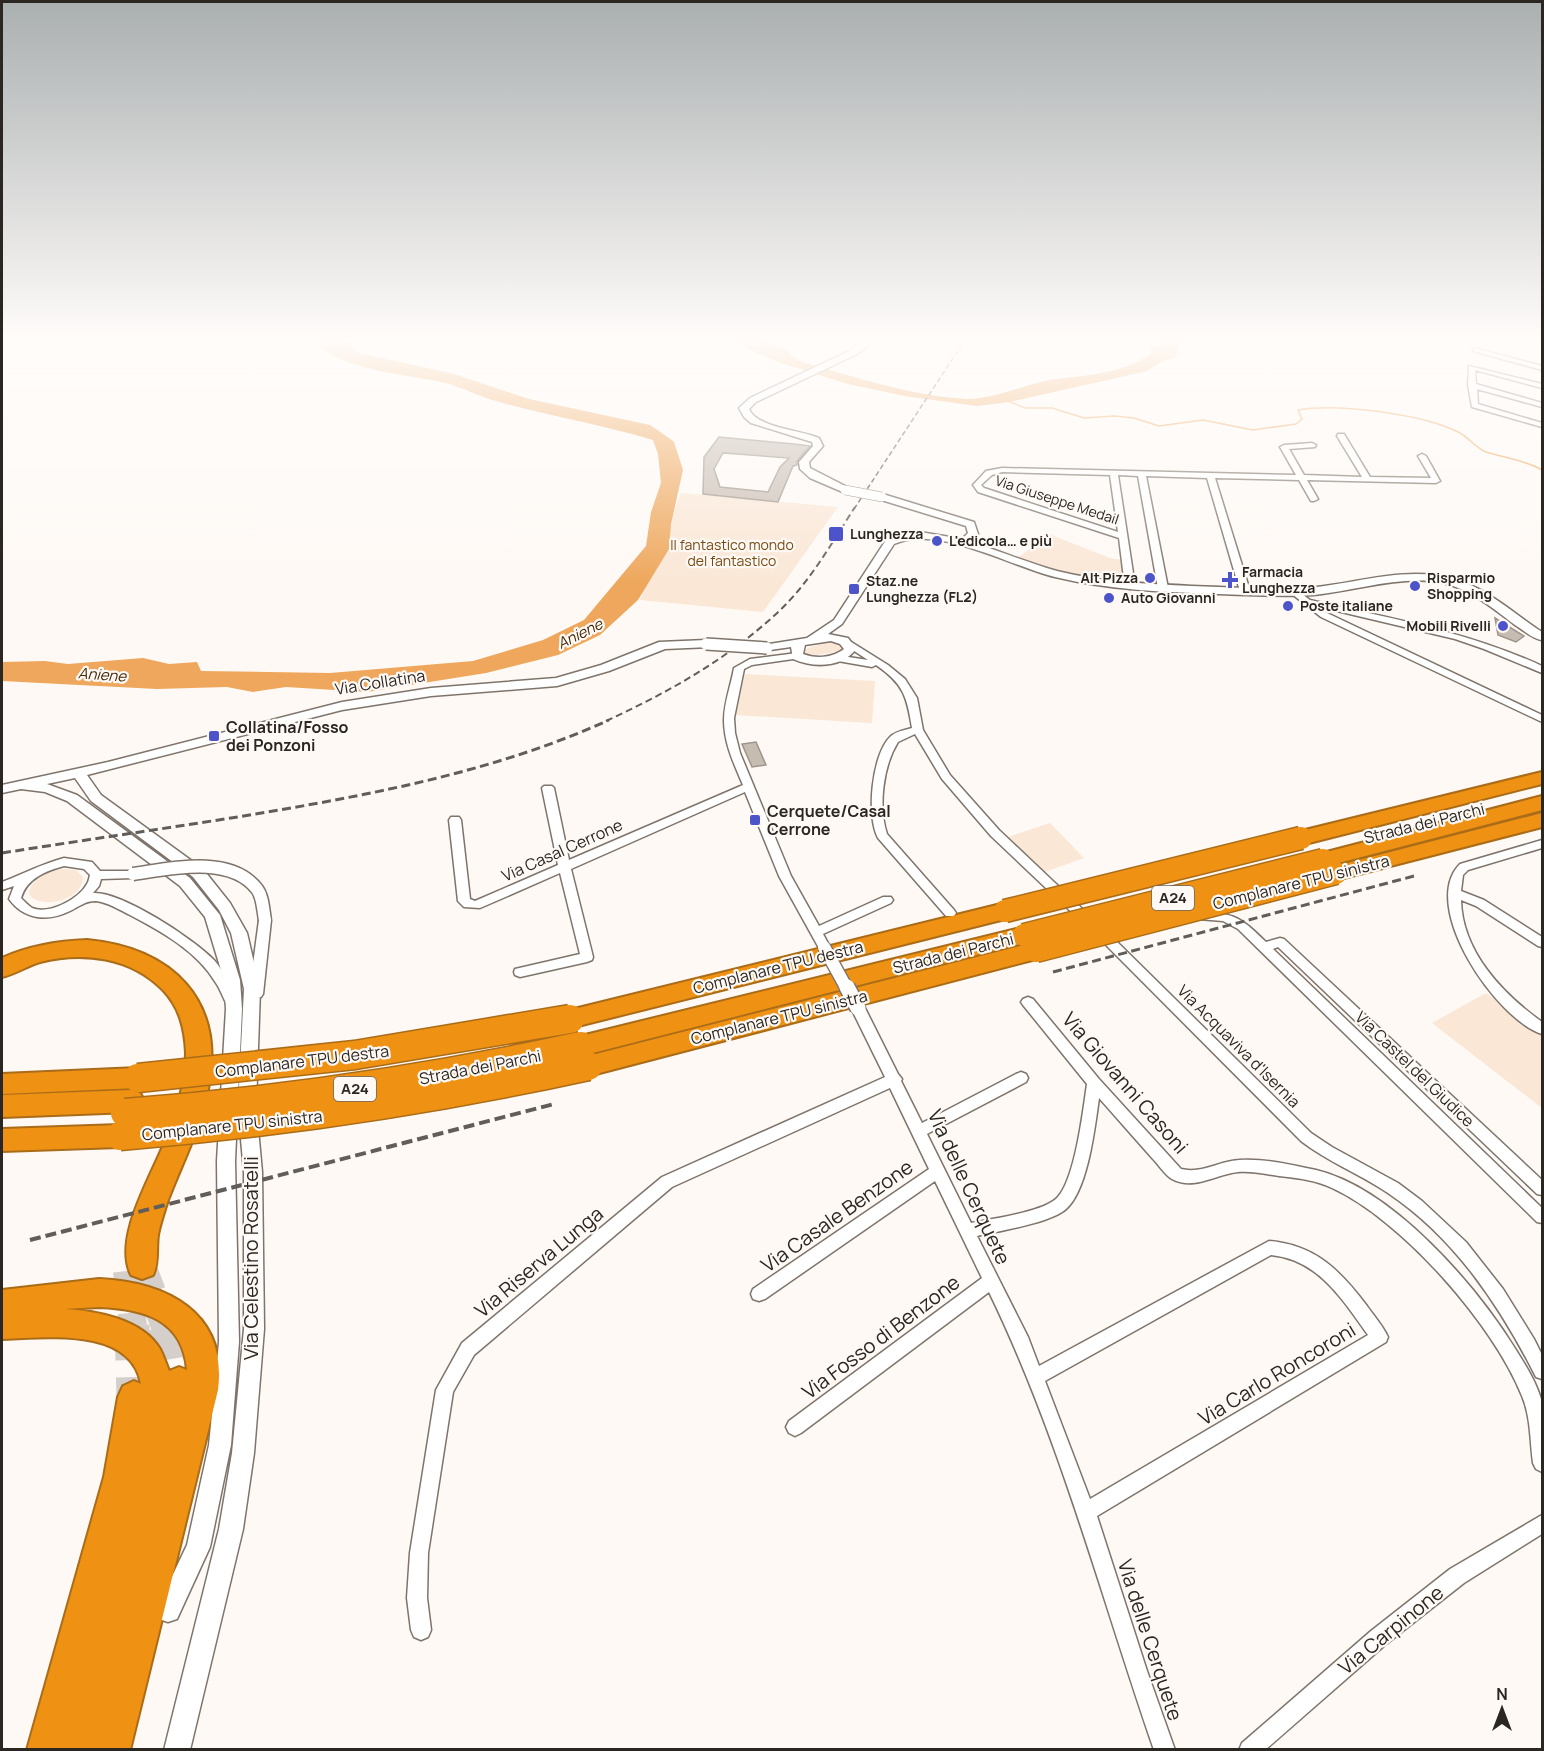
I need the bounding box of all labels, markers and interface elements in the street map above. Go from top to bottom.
street label: Via Giuseppe Medail [993,471,1121,528]
place label: Lunghezza [850,524,923,543]
marker: Lunghezza [827,525,845,543]
place label: L'edicola… e più [949,531,1052,550]
marker: L'edicola… e più [930,534,944,548]
park label: Il fantastico mondo del fantastico [670,535,794,570]
place label: Farmacia Lunghezza [1242,562,1315,597]
place label: Alt Pizza [1080,568,1138,587]
place label: Risparmio Shopping [1427,568,1496,603]
place label: Staz.ne Lunghezza (FL2) [866,571,978,606]
marker: Alt Pizza [1143,571,1157,585]
marker: Farmacia Lunghezza [1223,573,1237,587]
marker: Risparmio Shopping [1408,579,1422,593]
marker: Staz.ne Lunghezza (FL2) [847,582,861,596]
place label: Auto Giovanni [1121,588,1216,607]
marker: Auto Giovanni [1102,591,1116,605]
place label: Poste italiane [1300,596,1393,615]
marker: Poste italiane [1281,599,1295,613]
water label: Aniene [554,613,607,654]
place label: Mobili Rivelli [1406,616,1491,635]
marker: Mobili Rivelli [1496,619,1510,633]
water label: Aniene [77,662,128,687]
street label: Via Collatina [333,664,427,700]
place label: Collatina/Fosso dei Ponzoni [226,716,349,756]
marker: Collatina/Fosso dei Ponzoni [207,729,221,743]
street label: Strada dei Parchi [1361,797,1487,849]
place label: Cerquete/Casal Cerrone [767,800,891,840]
street label: Via Casal Cerrone [498,813,626,887]
marker: Cerquete/Casal Cerrone [748,813,762,827]
street label: Complanare TPU sinistra [1210,849,1392,915]
road number: A24 [1152,886,1194,910]
street label: Strada dei Parchi [890,927,1016,979]
street label: Complanare TPU destra [691,935,865,999]
street label: Via Acquaviva d'Isernia [1173,980,1305,1112]
street label: Complanare TPU sinistra [688,984,870,1050]
street label: Via Giovanni Casoni [1056,1006,1194,1159]
street label: Via Castel del Giudice [1351,1006,1479,1132]
street label: Complanare TPU destra [214,1039,390,1083]
street label: Strada dei Parchi [417,1044,543,1090]
road number: A24 [334,1077,376,1101]
street label: Complanare TPU sinistra [141,1105,323,1145]
street label: Via delle Cerquete [922,1105,1017,1269]
street label: Via Casale Benzone [755,1153,918,1278]
street label: Via Celestino Rosatelli [237,1156,264,1360]
street label: Via Riserva Lunga [469,1200,609,1323]
street label: Via Fosso di Benzone [796,1268,965,1405]
street label: Via Carlo Roncoroni [1193,1316,1360,1431]
street label: Via delle Cerquete [1112,1556,1189,1724]
street label: Via Carpinone [1333,1579,1449,1680]
north arrow [1472,1679,1532,1739]
text: N [1496,1683,1508,1705]

